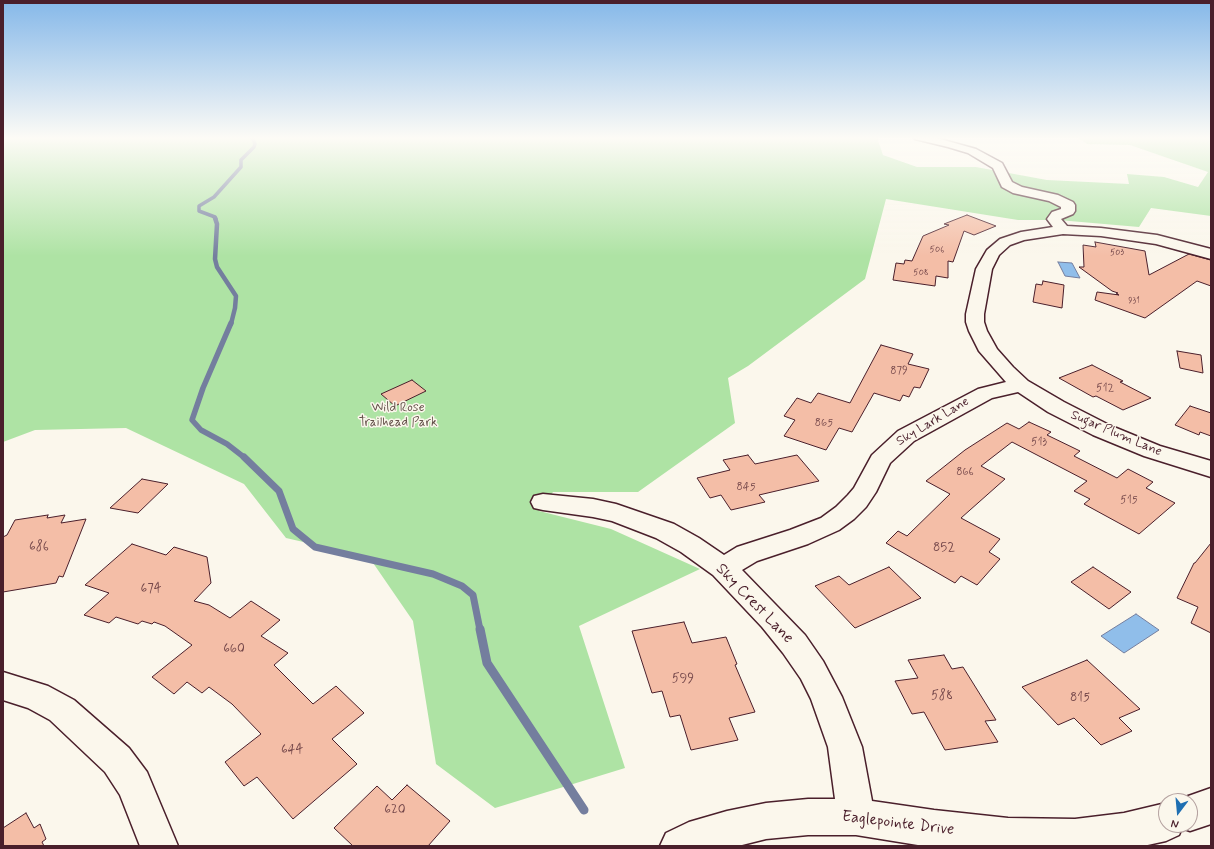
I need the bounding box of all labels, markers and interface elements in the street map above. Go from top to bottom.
house number: 506 [930,245,944,255]
house number: 503 [1110,248,1124,258]
house number: 508 [913,268,929,278]
house number: 931 [1128,296,1140,306]
house number: 879 [890,365,908,379]
house number: 512 [1096,382,1114,396]
street label: Sky Lark Lane [894,394,972,450]
park label: Wild Rose Trailhead Park [359,400,437,431]
street label: Sugar Plum Lane [1068,408,1164,460]
house number: 865 [815,417,833,431]
house number: 513 [1031,436,1047,450]
house number: 866 [956,466,974,480]
house number: 845 [737,481,755,495]
house number: 515 [1120,494,1138,508]
house number: 686 [29,539,49,555]
house number: 852 [933,540,955,556]
street label: Sky Crest Lane [711,560,797,648]
house number: 674 [141,581,161,597]
house number: 660 [223,641,245,657]
house number: 599 [672,671,694,687]
house number: 588 [931,688,953,704]
house number: 815 [1070,690,1090,706]
house number: 644 [281,742,303,758]
north arrow [1158,793,1198,833]
house number: 620 [384,802,406,818]
street label: Eaglepointe Drive [841,808,955,840]
text: N [1170,816,1180,831]

